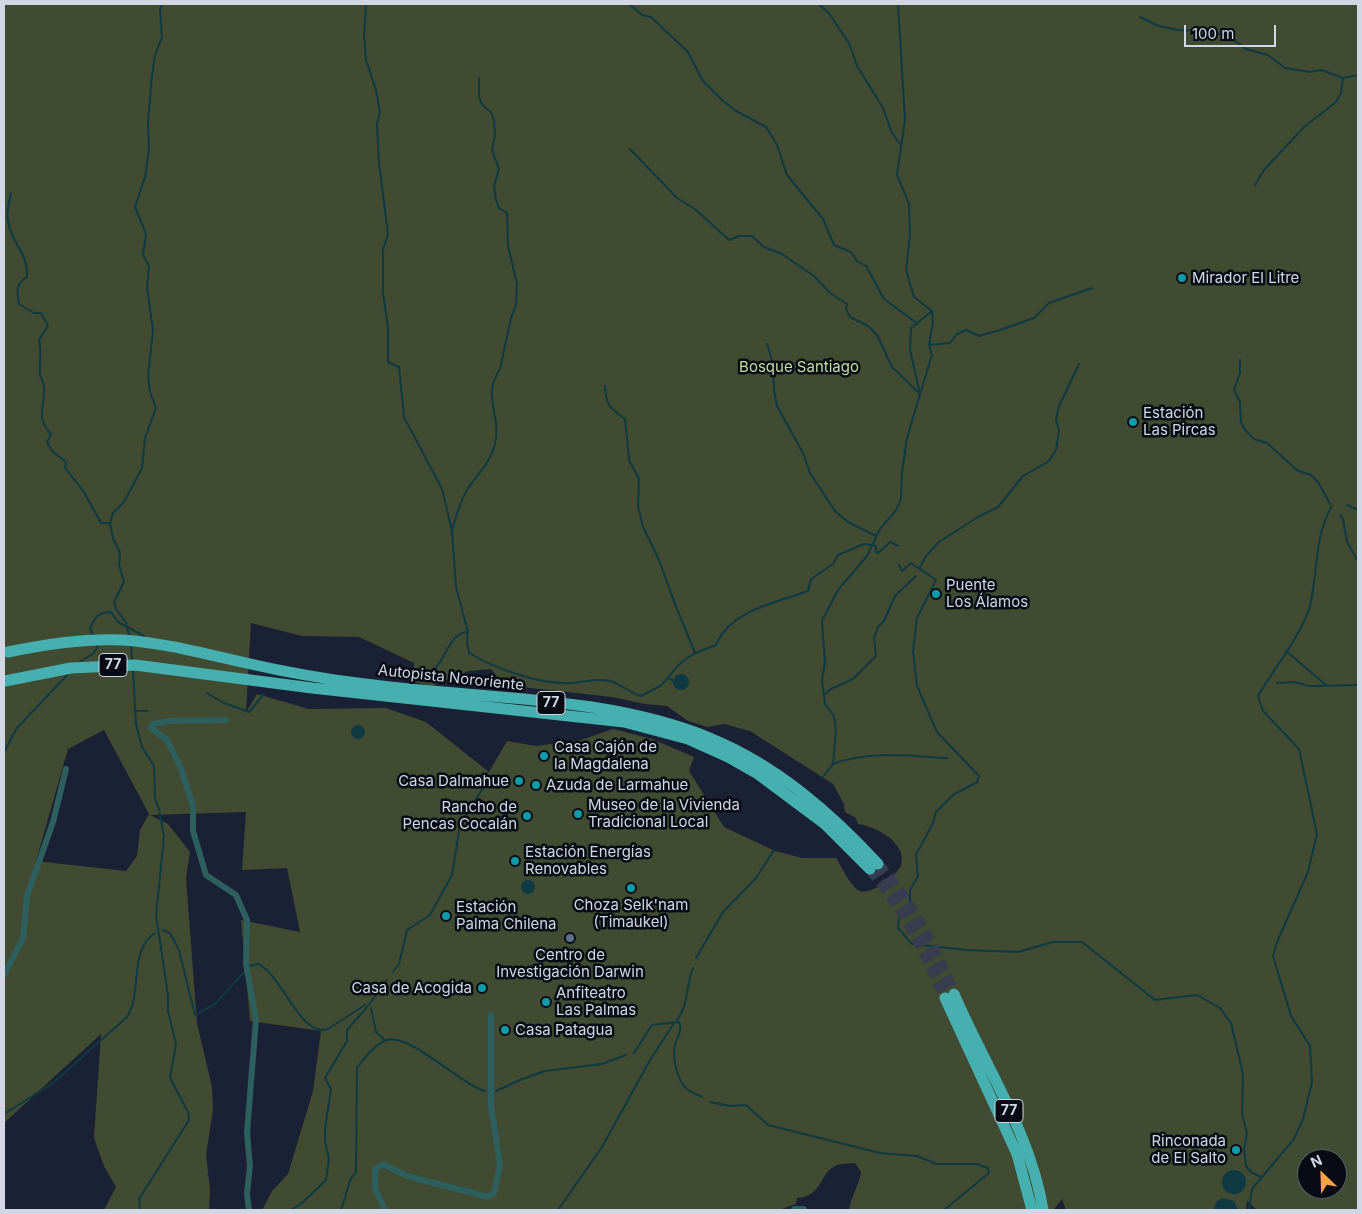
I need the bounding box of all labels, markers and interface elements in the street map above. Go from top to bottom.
scale bar [1187,15,1280,47]
text: 100 m [1192,24,1234,43]
place label: Mirador El Litre [1192,269,1299,287]
marker: Mirador El Litre [1176,272,1188,284]
park label: Bosque Santiago [739,358,859,376]
place label: Estación Las Pircas [1143,404,1216,439]
marker: Estación Las Pircas [1127,416,1139,428]
place label: Puente Los Álamos [946,576,1028,611]
marker: Puente Los Álamos [930,588,942,600]
road number: 77 [99,654,127,676]
street label: Autopista Nororiente [377,661,525,695]
road number: 77 [537,691,565,714]
place label: Casa Cajón de la Magdalena [554,738,657,773]
marker: Casa Cajón de la Magdalena [538,750,550,762]
place label: Casa Dalmahue [398,772,509,790]
marker: Casa Dalmahue [513,775,525,787]
place label: Azuda de Larmahue [546,776,688,794]
marker: Azuda de Larmahue [530,779,542,791]
place label: Museo de la Vivienda Tradicional Local [588,796,740,831]
place label: Rancho de Pencas Cocalán [403,798,517,833]
marker: Museo de la Vivienda Tradicional Local [572,808,584,820]
marker: Rancho de Pencas Cocalán [521,810,533,822]
place label: Estación Energías Renovables [525,843,651,878]
marker: Estación Energías Renovables [509,855,521,867]
marker: Choza Selk'nam (Timaukel) [625,882,637,894]
place label: Choza Selk'nam (Timaukel) [574,896,688,931]
place label: Estación Palma Chilena [456,898,557,933]
marker: Estación Palma Chilena [440,910,452,922]
marker: Centro de Investigación Darwin [564,932,576,944]
place label: Centro de Investigación Darwin [496,946,644,981]
place label: Casa de Acogida [352,979,472,997]
marker: Casa de Acogida [476,982,488,994]
place label: Anfiteatro Las Palmas [556,984,636,1019]
marker: Anfiteatro Las Palmas [540,996,552,1008]
place label: Casa Patagua [515,1021,613,1039]
marker: Casa Patagua [499,1024,511,1036]
road number: 77 [995,1100,1023,1122]
place label: Rinconada de El Salto [1151,1132,1226,1167]
marker: Rinconada de El Salto [1230,1144,1242,1156]
north arrow [1297,1149,1347,1199]
text: N [1308,1151,1324,1171]

